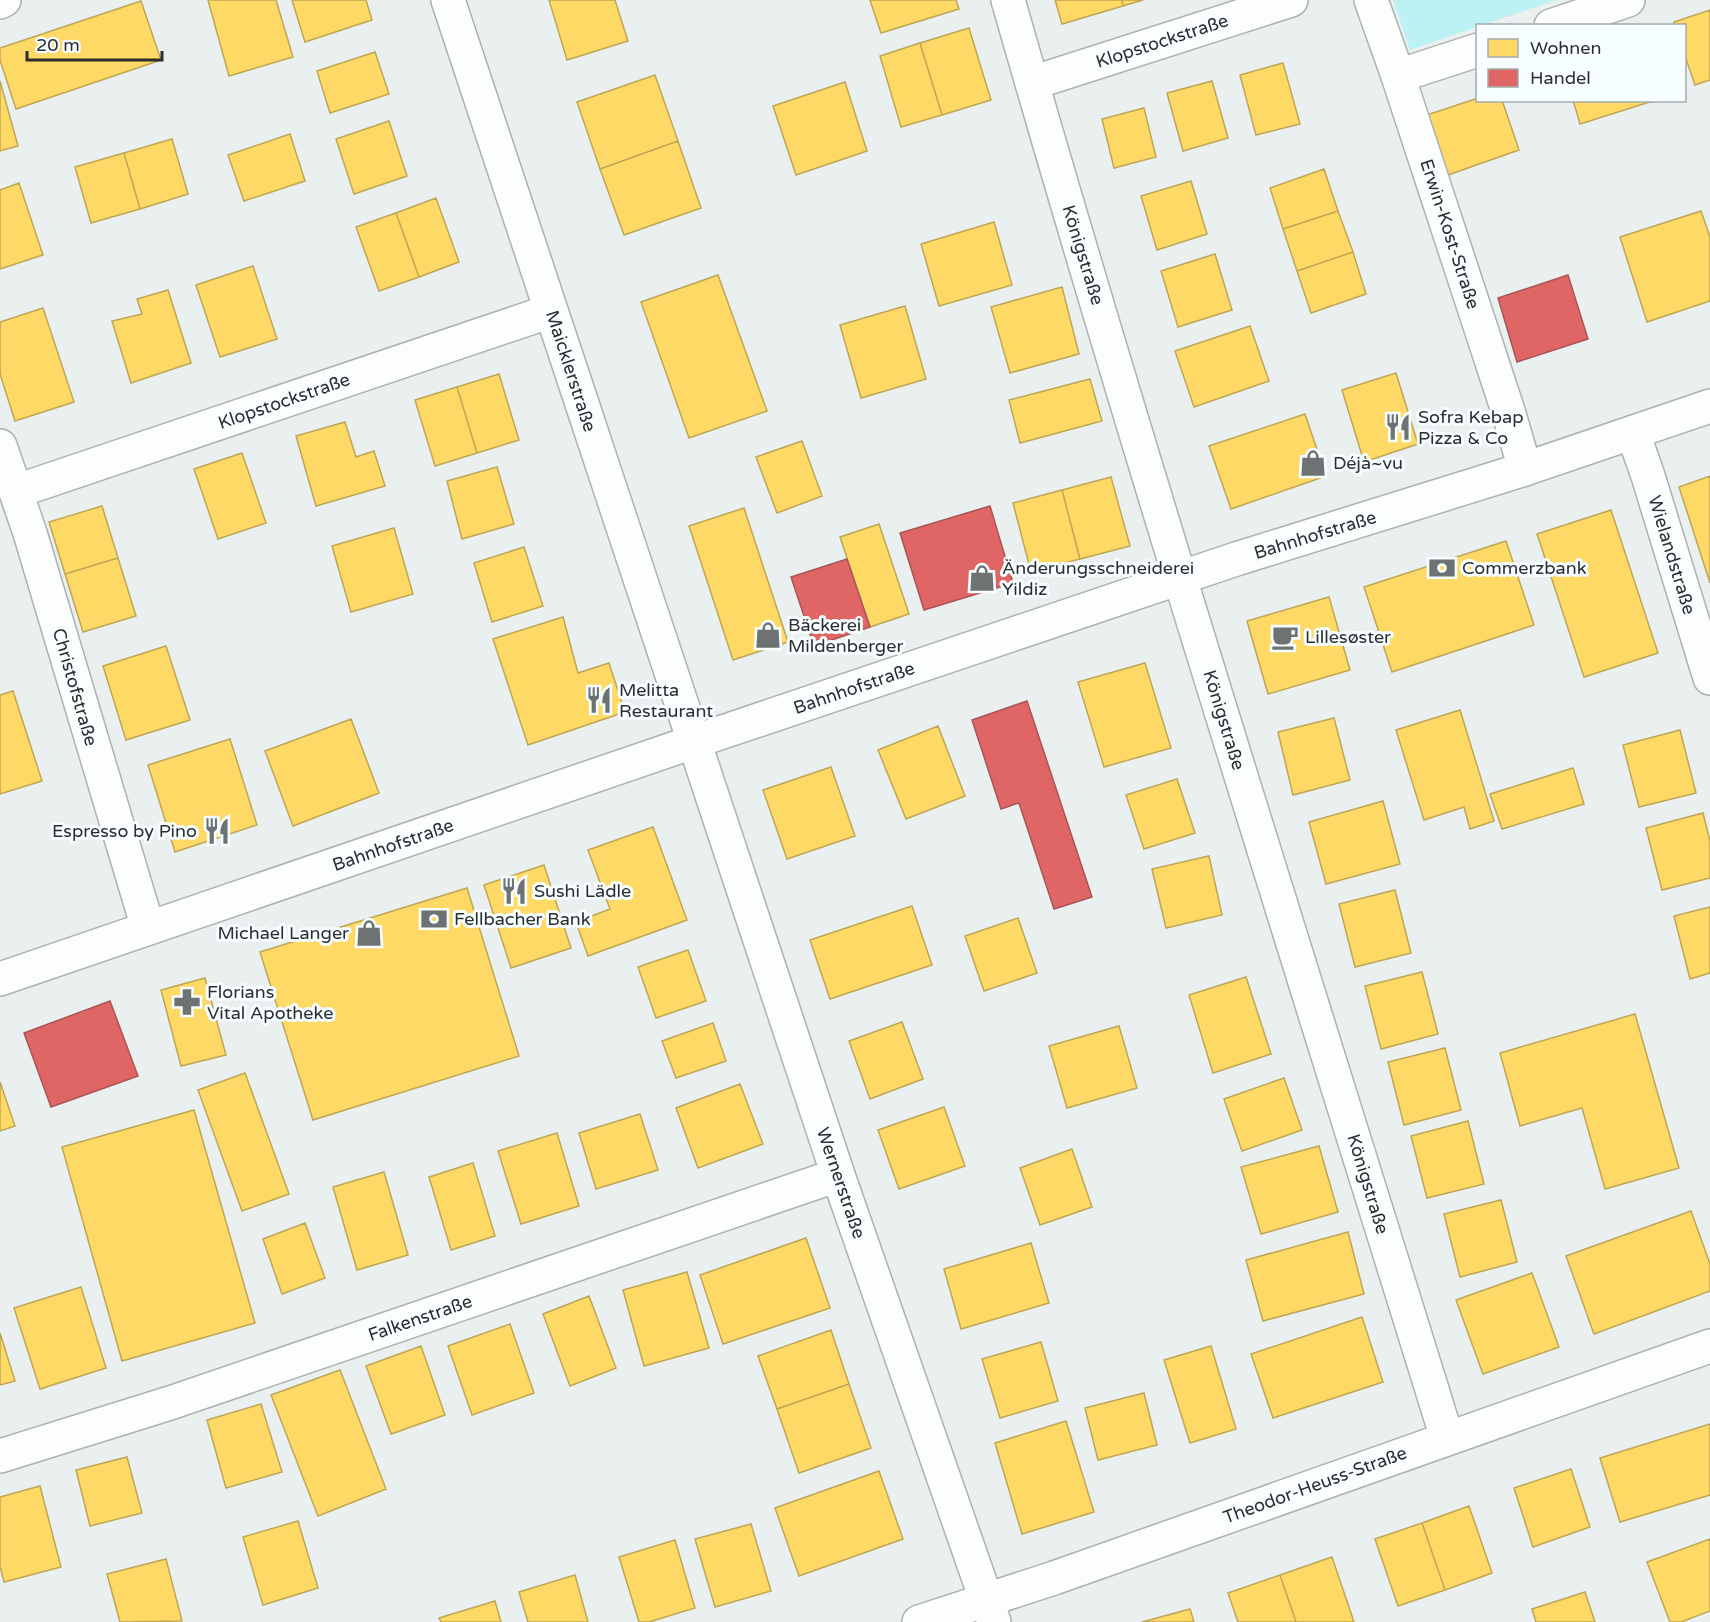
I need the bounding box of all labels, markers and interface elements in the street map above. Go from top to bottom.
street label: Klopstockstraße [1093,9,1231,73]
scale bar [27,24,162,62]
legend [1476,24,1686,102]
text: 20 m [36,34,80,56]
text: Wohnen [1530,37,1601,59]
text: Handel [1530,67,1591,89]
street label: Erwin-Kost-Straße [1415,156,1485,312]
street label: Königstraße [1057,202,1109,308]
street label: Maicklerstraße [541,307,601,435]
street label: Klopstockstraße [215,368,353,434]
place label: Sofra Kebap Pizza & Co [1418,406,1524,449]
restaurant icon: Sofra Kebap Pizza & Co [1383,412,1413,442]
shop icon: Déjà~vu [1298,448,1328,478]
place label: Déjà~vu [1333,452,1403,474]
street label: Wielandstraße [1643,493,1701,617]
street label: Bahnhofstraße [1251,506,1379,564]
bank icon: Commerzbank [1427,553,1457,583]
place label: Änderungsschneiderei Yildiz [1002,557,1194,600]
place label: Commerzbank [1462,557,1587,579]
shop icon: Änderungsschneiderei Yildiz [967,563,997,593]
place label: Bäckerei Mildenberger [788,614,903,657]
shop icon: Bäckerei Mildenberger [753,620,783,650]
cafe icon: Lillesøster [1270,622,1300,652]
street label: Christofstraße [48,626,102,748]
place label: Lillesøster [1305,626,1391,648]
street label: Bahnhofstraße [790,657,918,719]
street label: Königstraße [1198,667,1250,773]
place label: Melitta Restaurant [619,679,713,722]
restaurant icon: Melitta Restaurant [584,685,614,715]
street label: Bahnhofstraße [329,814,457,876]
restaurant icon: Espresso by Pino [202,816,232,846]
place label: Espresso by Pino [52,820,197,842]
restaurant icon: Sushi Lädle [499,876,529,906]
place label: Sushi Lädle [534,880,631,902]
bank icon: Fellbacher Bank [419,904,449,934]
place label: Fellbacher Bank [454,908,591,930]
shop icon: Michael Langer [354,918,384,948]
place label: Michael Langer [217,922,349,944]
place label: Florians Vital Apotheke [207,981,333,1024]
pharmacy icon: Florians Vital Apotheke [172,987,202,1017]
street label: Wernerstraße [812,1125,870,1241]
street label: Königstraße [1342,1131,1394,1237]
street label: Falkenstraße [365,1290,475,1346]
street label: Theodor-Heuss-Straße [1220,1441,1410,1529]

